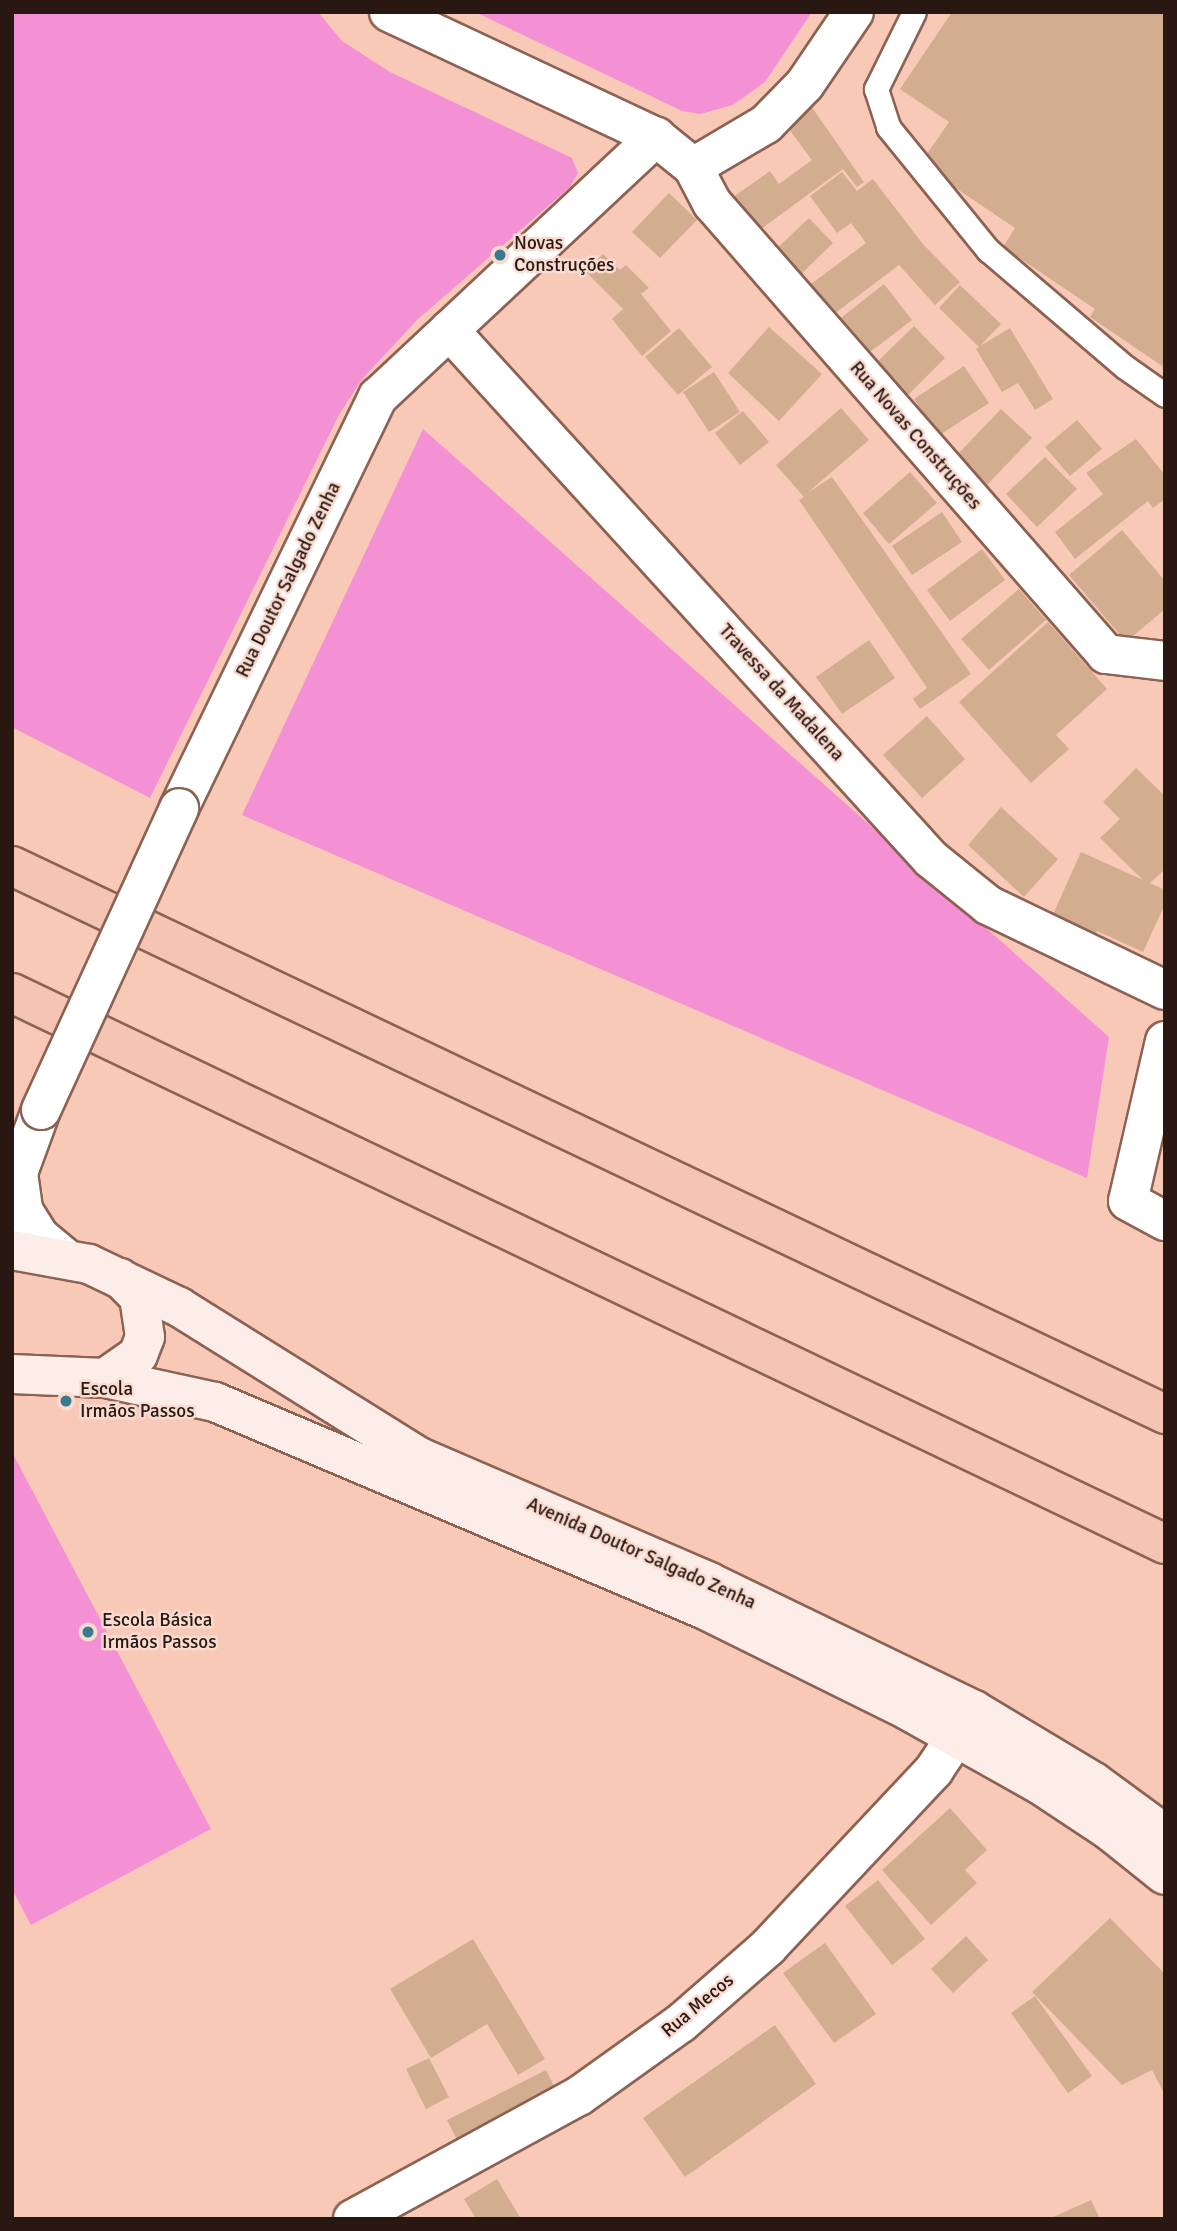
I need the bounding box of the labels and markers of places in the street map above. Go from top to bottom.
place label: Novas Construções [514,233,614,277]
marker: Novas Construções [492,247,508,263]
place label: Escola Irmãos Passos [80,1379,194,1423]
marker: Escola Irmãos Passos [58,1393,74,1409]
place label: Escola Básica Irmãos Passos [102,1610,216,1654]
marker: Escola Básica Irmãos Passos [80,1624,96,1640]

